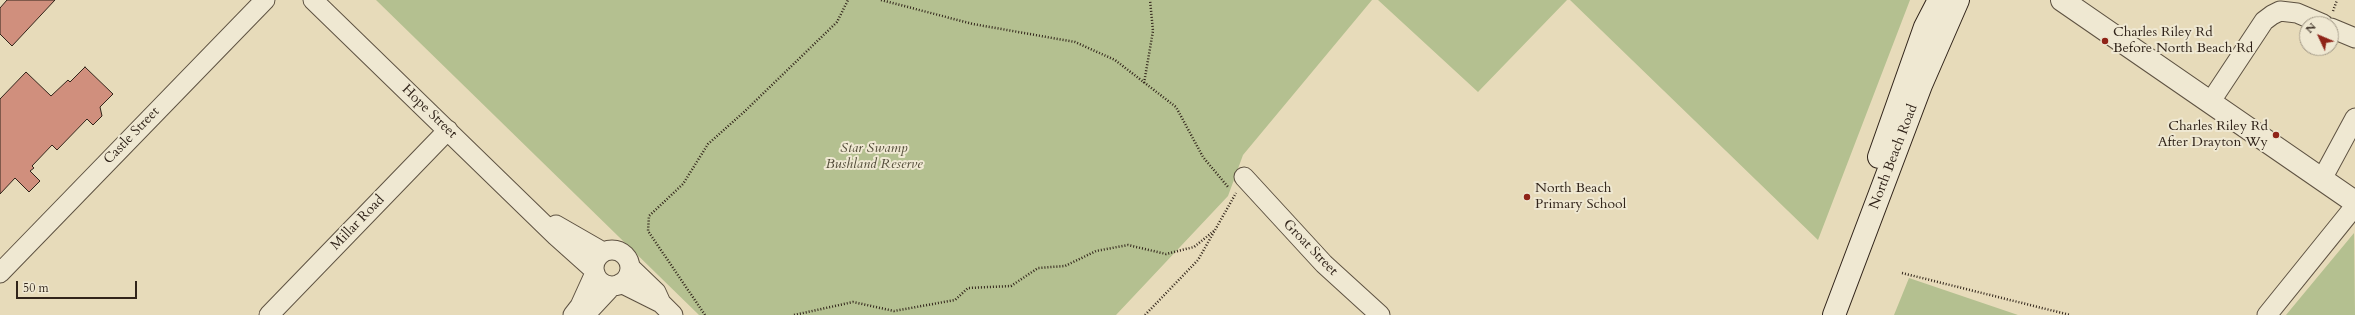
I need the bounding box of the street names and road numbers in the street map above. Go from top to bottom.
street label: Hope Street [398,81,460,143]
street label: North Beach Road [1866,102,1922,212]
street label: Castle Street [101,104,163,168]
street label: Millar Road [328,192,388,254]
street label: Groat Street [1279,216,1341,280]

